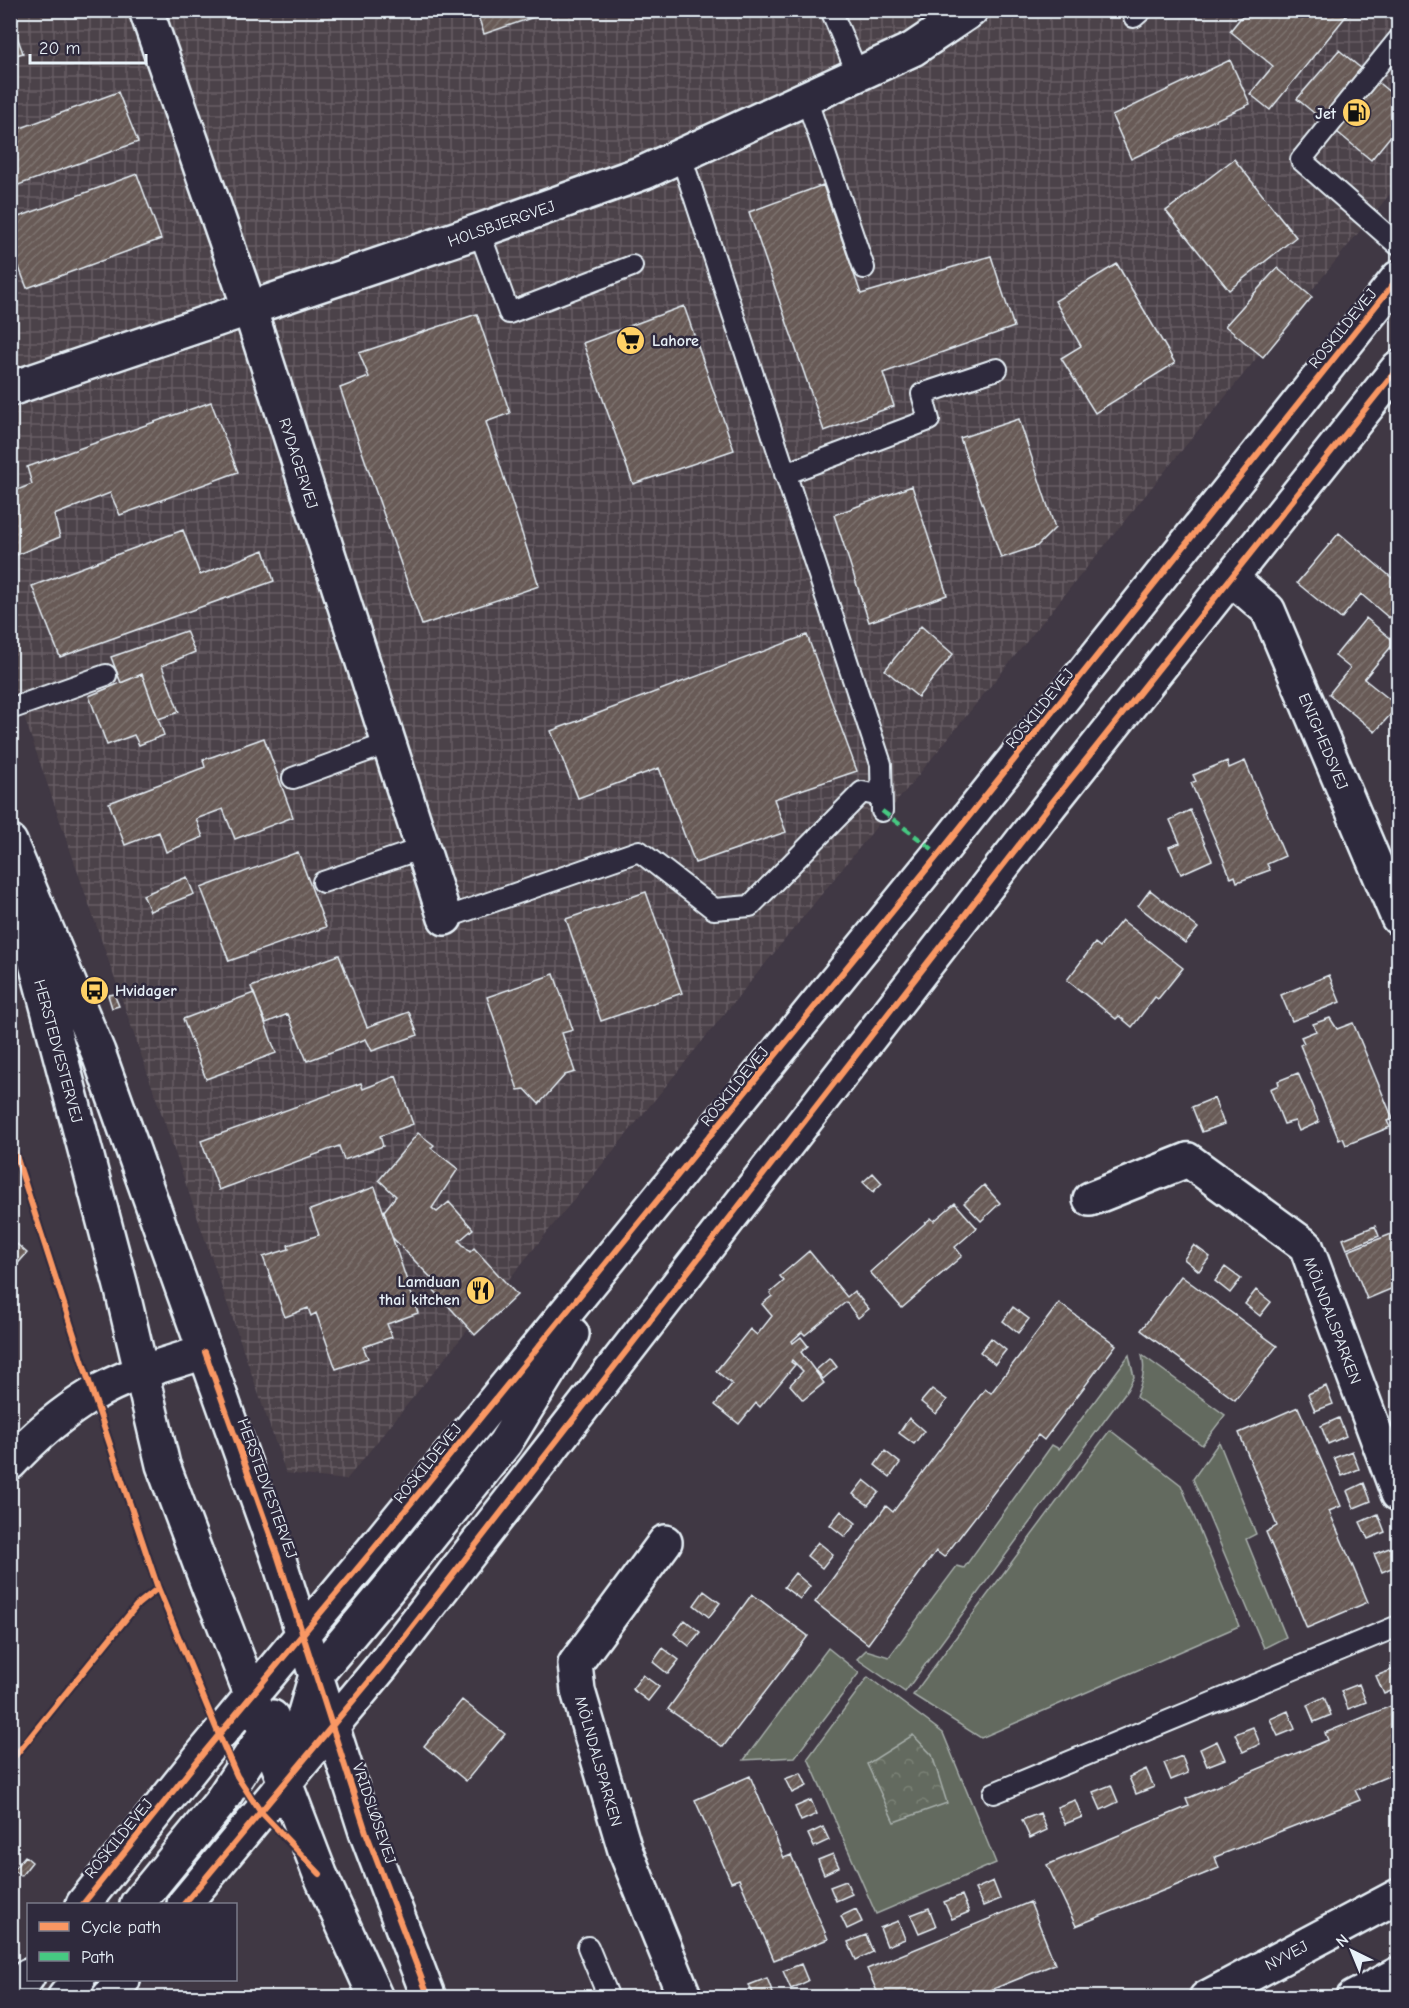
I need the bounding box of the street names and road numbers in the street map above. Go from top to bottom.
street label: HOLSBJERGVEJ [445,197,557,251]
street label: ROSKILDEVEJ [1305,285,1380,372]
street label: RYDAGERVEJ [275,416,321,511]
street label: ROSKILDEVEJ [1002,665,1077,752]
street label: ENIGHEDSVEJ [1295,690,1352,792]
street label: HERSTEDVESTERVEJ [30,978,86,1125]
street label: ROSKILDEVEJ [697,1043,772,1130]
street label: MÖLNDALSPARKEN [1300,1254,1365,1386]
street label: HERSTEDVESTERVEJ [233,1416,301,1561]
street label: ROSKILDEVEJ [390,1420,465,1507]
street label: MÖLNDALSPARKEN [571,1694,625,1828]
street label: VRIDSLØSEVEJ [348,1761,400,1866]
street label: ROSKILDEVEJ [81,1795,156,1882]
street label: NYVEJ [1262,1937,1311,1975]

